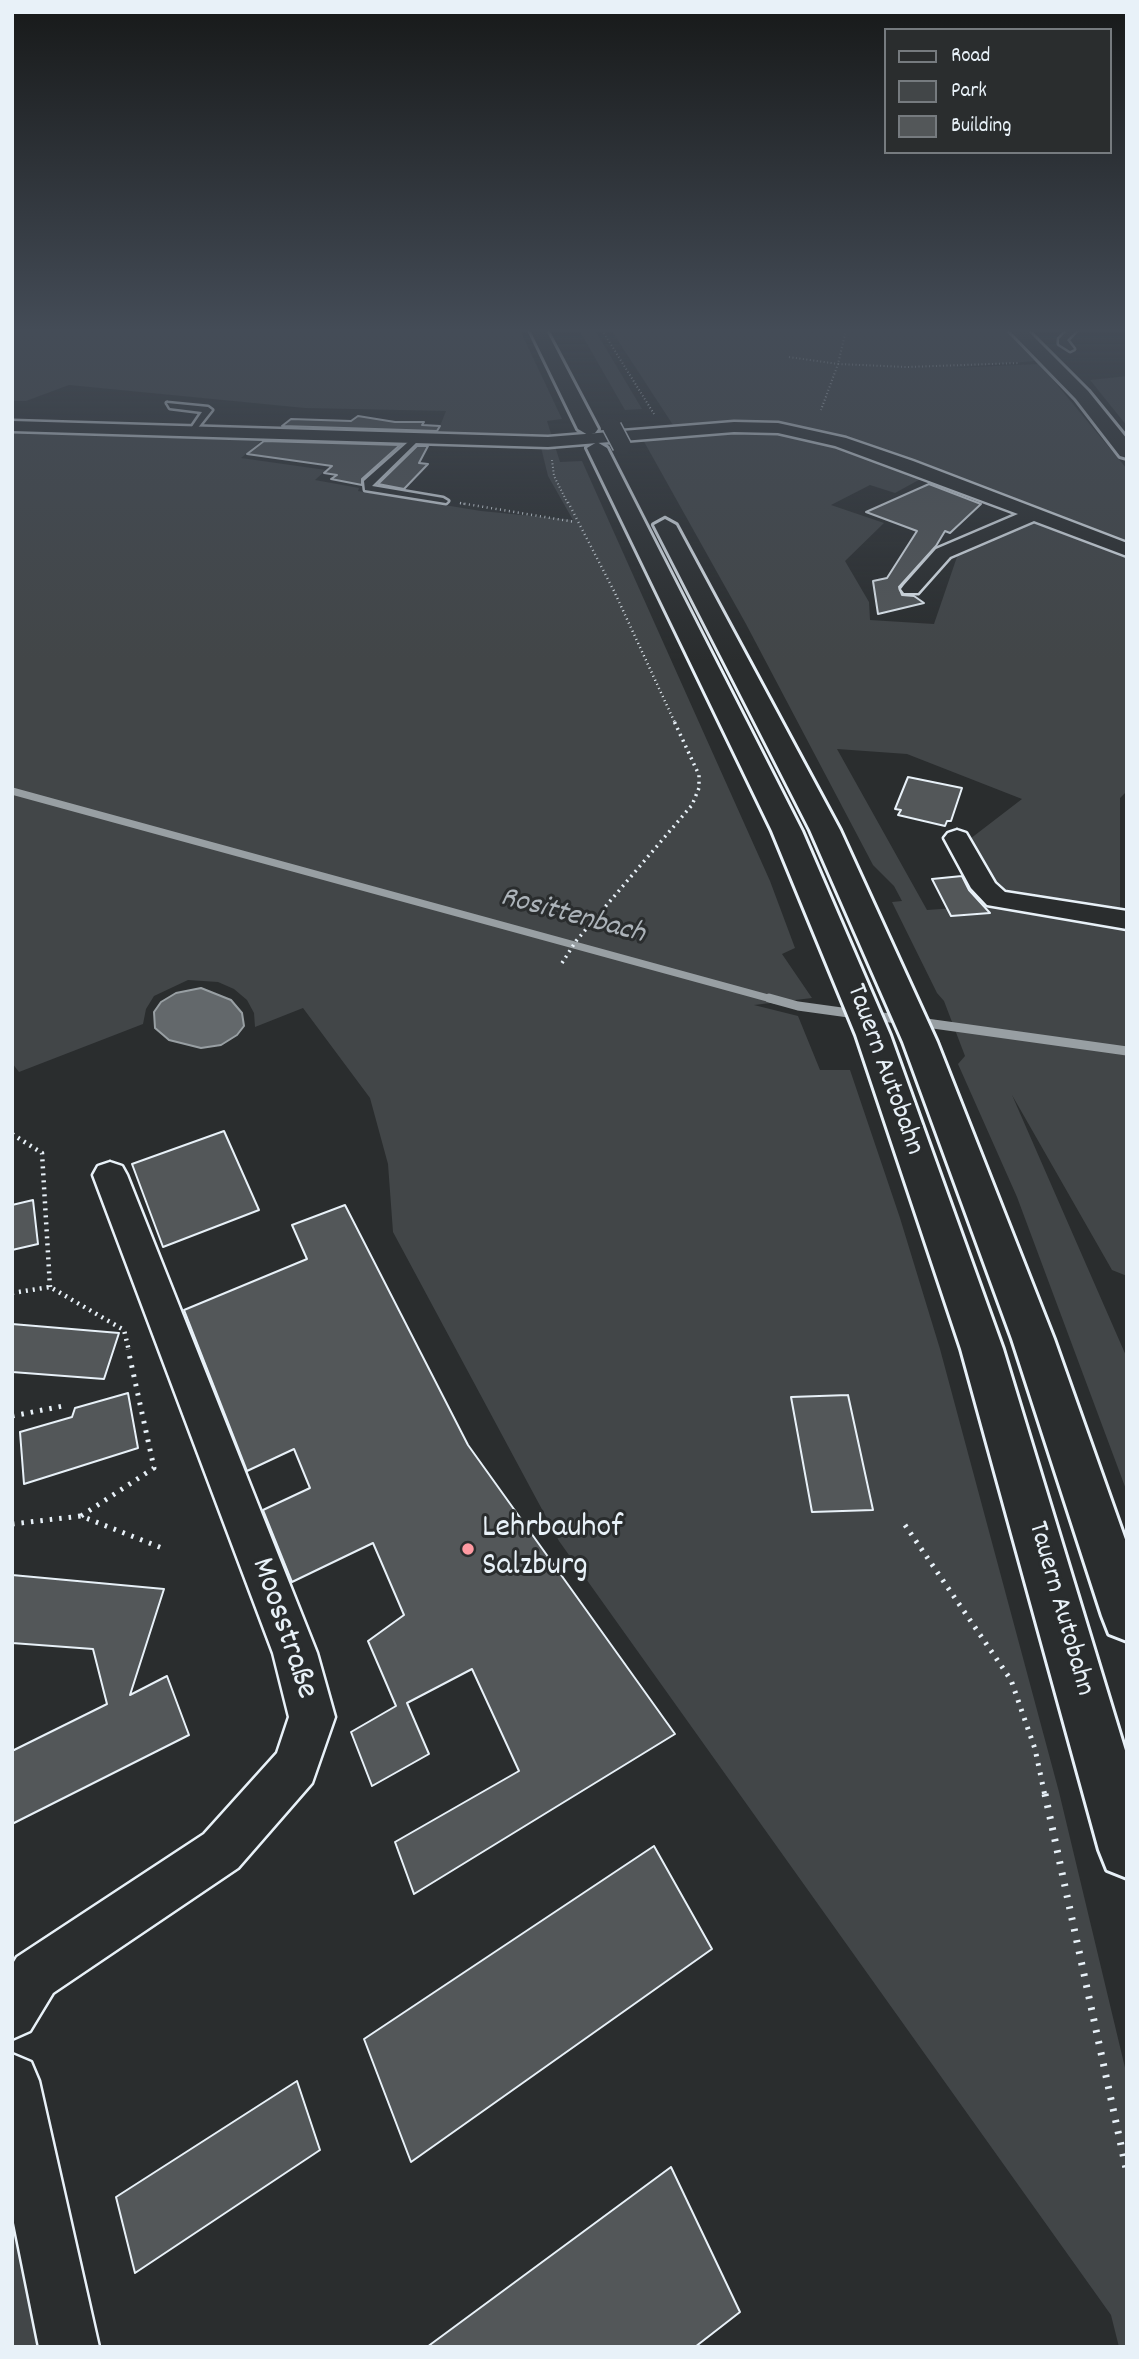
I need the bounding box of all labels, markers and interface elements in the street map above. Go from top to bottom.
legend [884,28,1111,154]
text: Road [951,42,990,72]
text: Park [951,77,987,107]
text: Building [951,112,1011,142]
water label: Rosittenbach [496,881,648,955]
street label: Tauern Autobahn [836,980,930,1160]
place label: Lehrbauhof Salzburg [482,1510,623,1588]
street label: Tauern Autobahn [1018,1518,1100,1700]
marker: Lehrbauhof Salzburg [460,1541,476,1557]
street label: Moosstraße [239,1553,325,1705]

